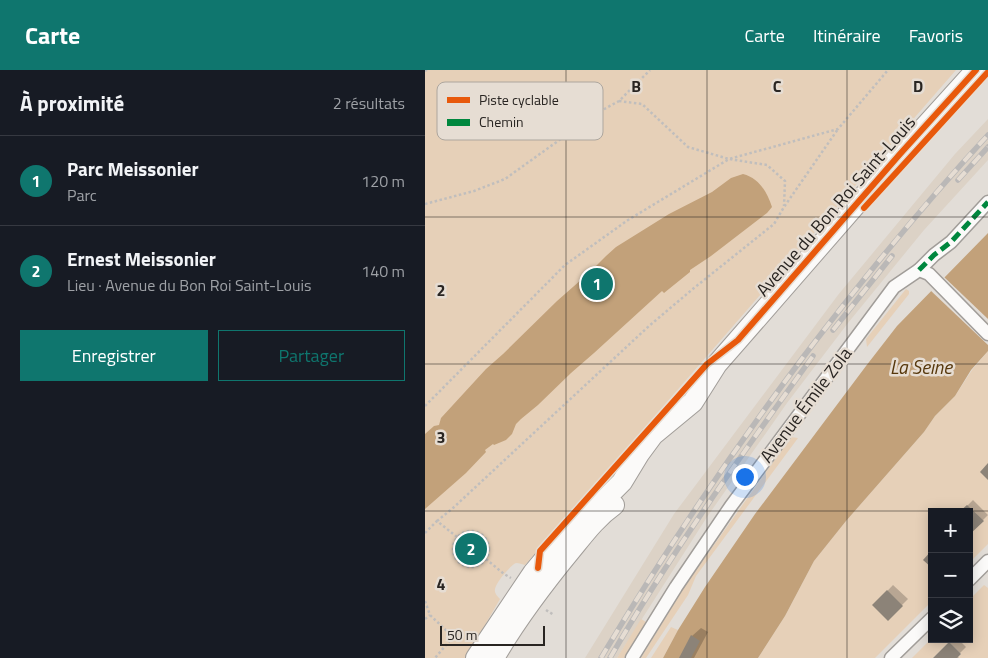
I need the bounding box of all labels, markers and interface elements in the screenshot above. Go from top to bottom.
text: Carte [25,17,80,53]
text: Carte [744,22,785,49]
text: Itinéraire [813,22,881,49]
text: Favoris [909,22,963,49]
text: B [631,74,641,98]
text: C [773,74,782,98]
text: D [913,74,923,98]
legend [437,82,603,140]
text: À proximité [20,87,124,119]
text: Piste cyclable [479,89,559,110]
text: 2 résultats [333,91,405,115]
street label: Avenue du Bon Roi Saint-Louis [749,109,922,302]
text: Chemin [479,111,524,132]
text: Parc Meissonier [67,154,199,183]
text: 1 [32,169,40,193]
text: 120 m [361,169,405,193]
text: Parc [67,183,97,207]
text: Ernest Meissonier [67,244,216,273]
text: 2 [32,259,40,283]
text: 140 m [361,259,405,283]
pin: 1 [581,265,613,303]
text: Lieu · Avenue du Bon Roi Saint-Louis [67,273,311,297]
text: 2 [437,278,445,302]
button: Enregistrer [20,330,208,381]
button: Partager [218,330,405,381]
street label: Avenue Émile Zola [753,341,858,468]
water label: La Seine [890,352,953,381]
text: 3 [437,425,445,449]
your location [732,464,758,490]
map controls [928,508,973,643]
button: + [928,508,973,553]
pin: 2 [455,530,487,568]
button: − [928,553,973,598]
text: 4 [437,572,446,596]
button: layers [928,598,973,643]
scale bar [440,623,545,646]
text: 50 m [447,624,477,645]

